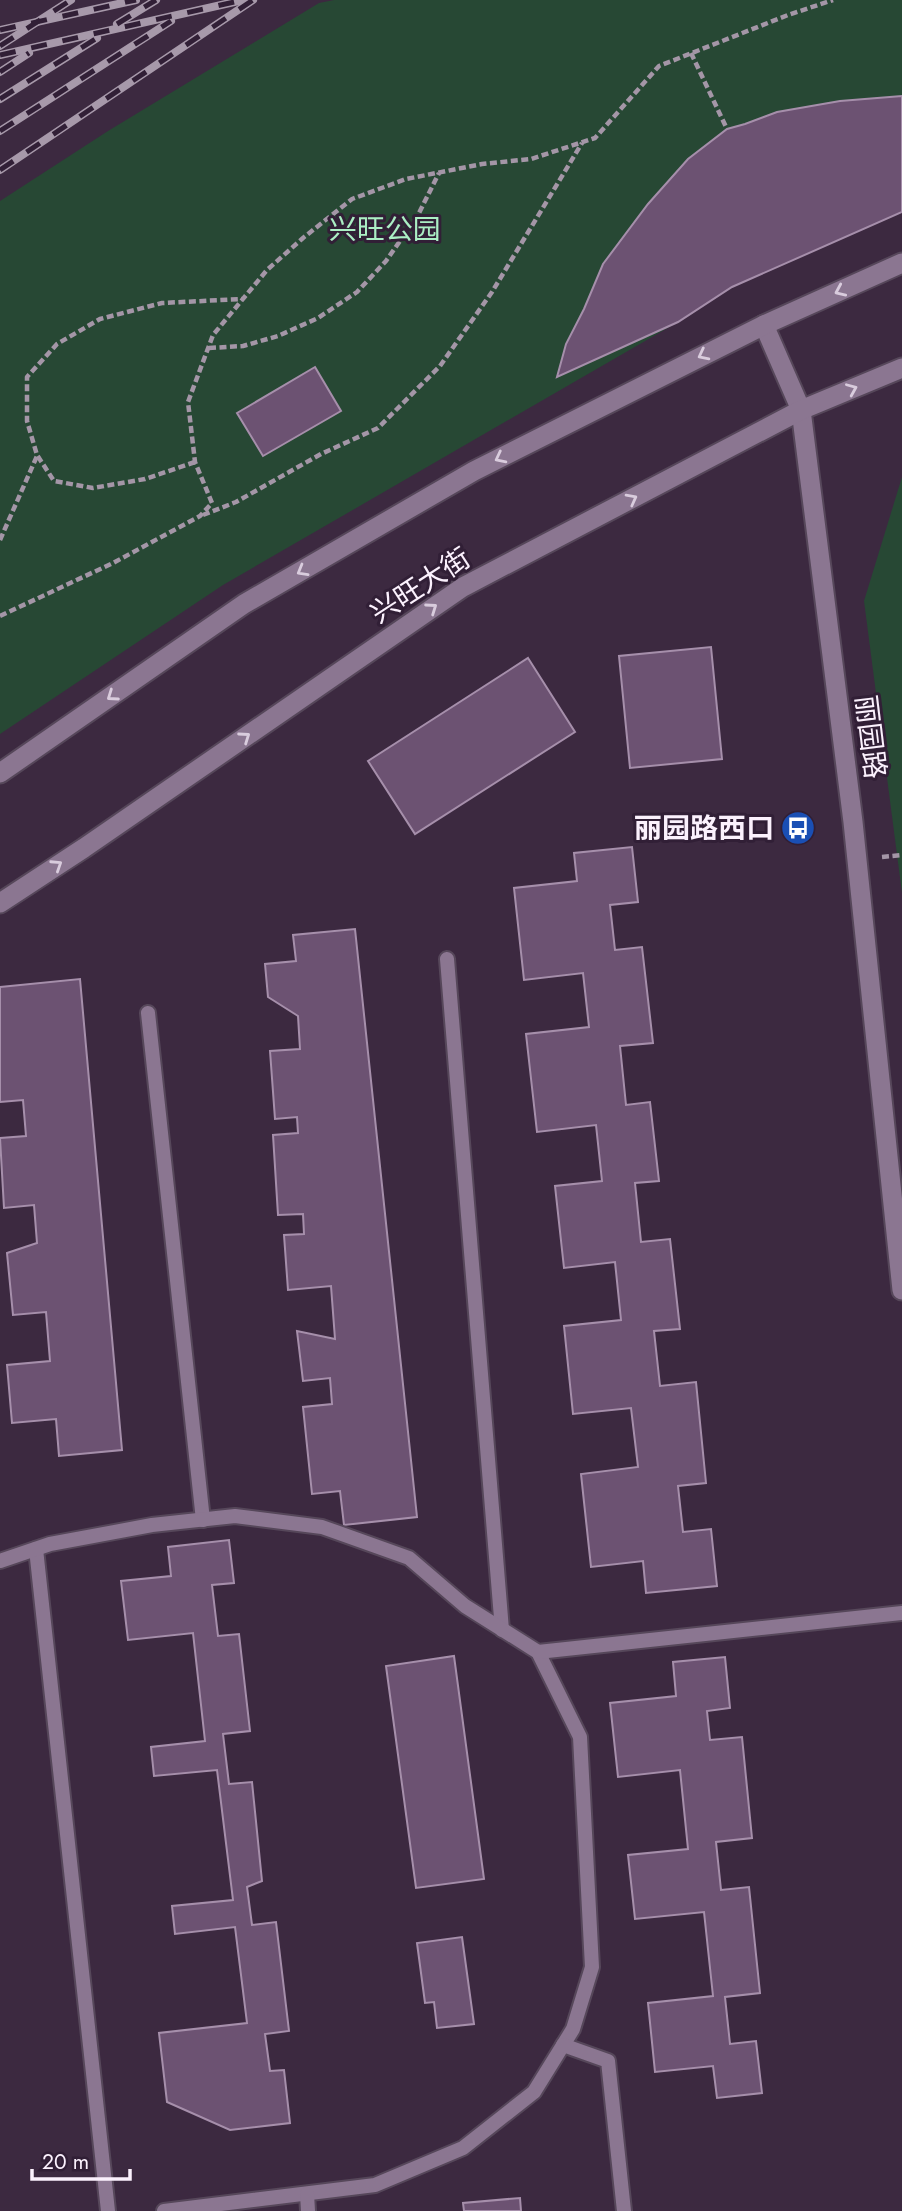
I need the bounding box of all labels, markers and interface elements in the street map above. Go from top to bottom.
park label: 兴旺公园 [329,209,441,250]
one-way arrow [834,283,847,297]
one-way arrow [698,347,710,361]
one-way arrow [844,383,857,397]
one-way arrow [495,450,507,463]
one-way arrow [625,493,637,507]
street label: 兴旺大街 [362,538,478,633]
one-way arrow [297,563,309,576]
one-way arrow [424,604,437,616]
one-way arrow [107,688,120,700]
street label: 丽园路 [845,693,896,781]
one-way arrow [237,733,250,745]
place label: 丽园路西口 [634,808,774,849]
bus stop icon: 丽园路西口 [779,809,817,847]
one-way arrow [49,861,62,874]
scale bar [32,2138,130,2182]
text: 20 m [42,2147,89,2177]

